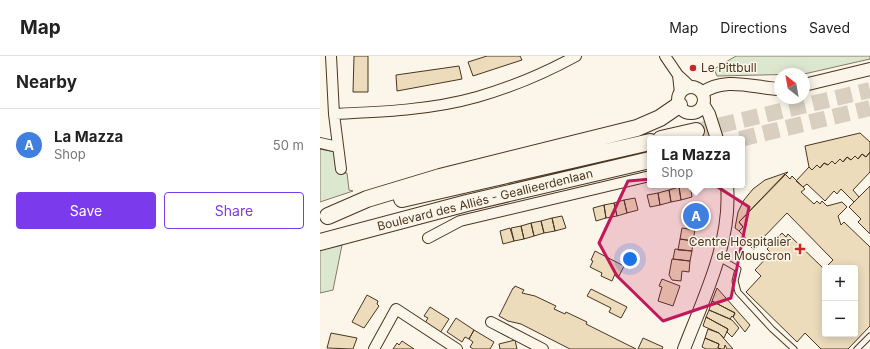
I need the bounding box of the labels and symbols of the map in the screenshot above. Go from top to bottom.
place label: Le Pittbull [701,60,757,75]
marker: Le Pittbull [688,63,698,73]
north arrow [774,68,810,104]
street label: Boulevard des Alliés - Geallieerdenlaan [376,165,594,234]
pin: A [683,201,709,231]
place label: Centre Hospitalier de Mouscron [689,234,791,263]
marker: Centre Hospitalier de Mouscron [794,243,806,255]
your location [620,249,640,269]

